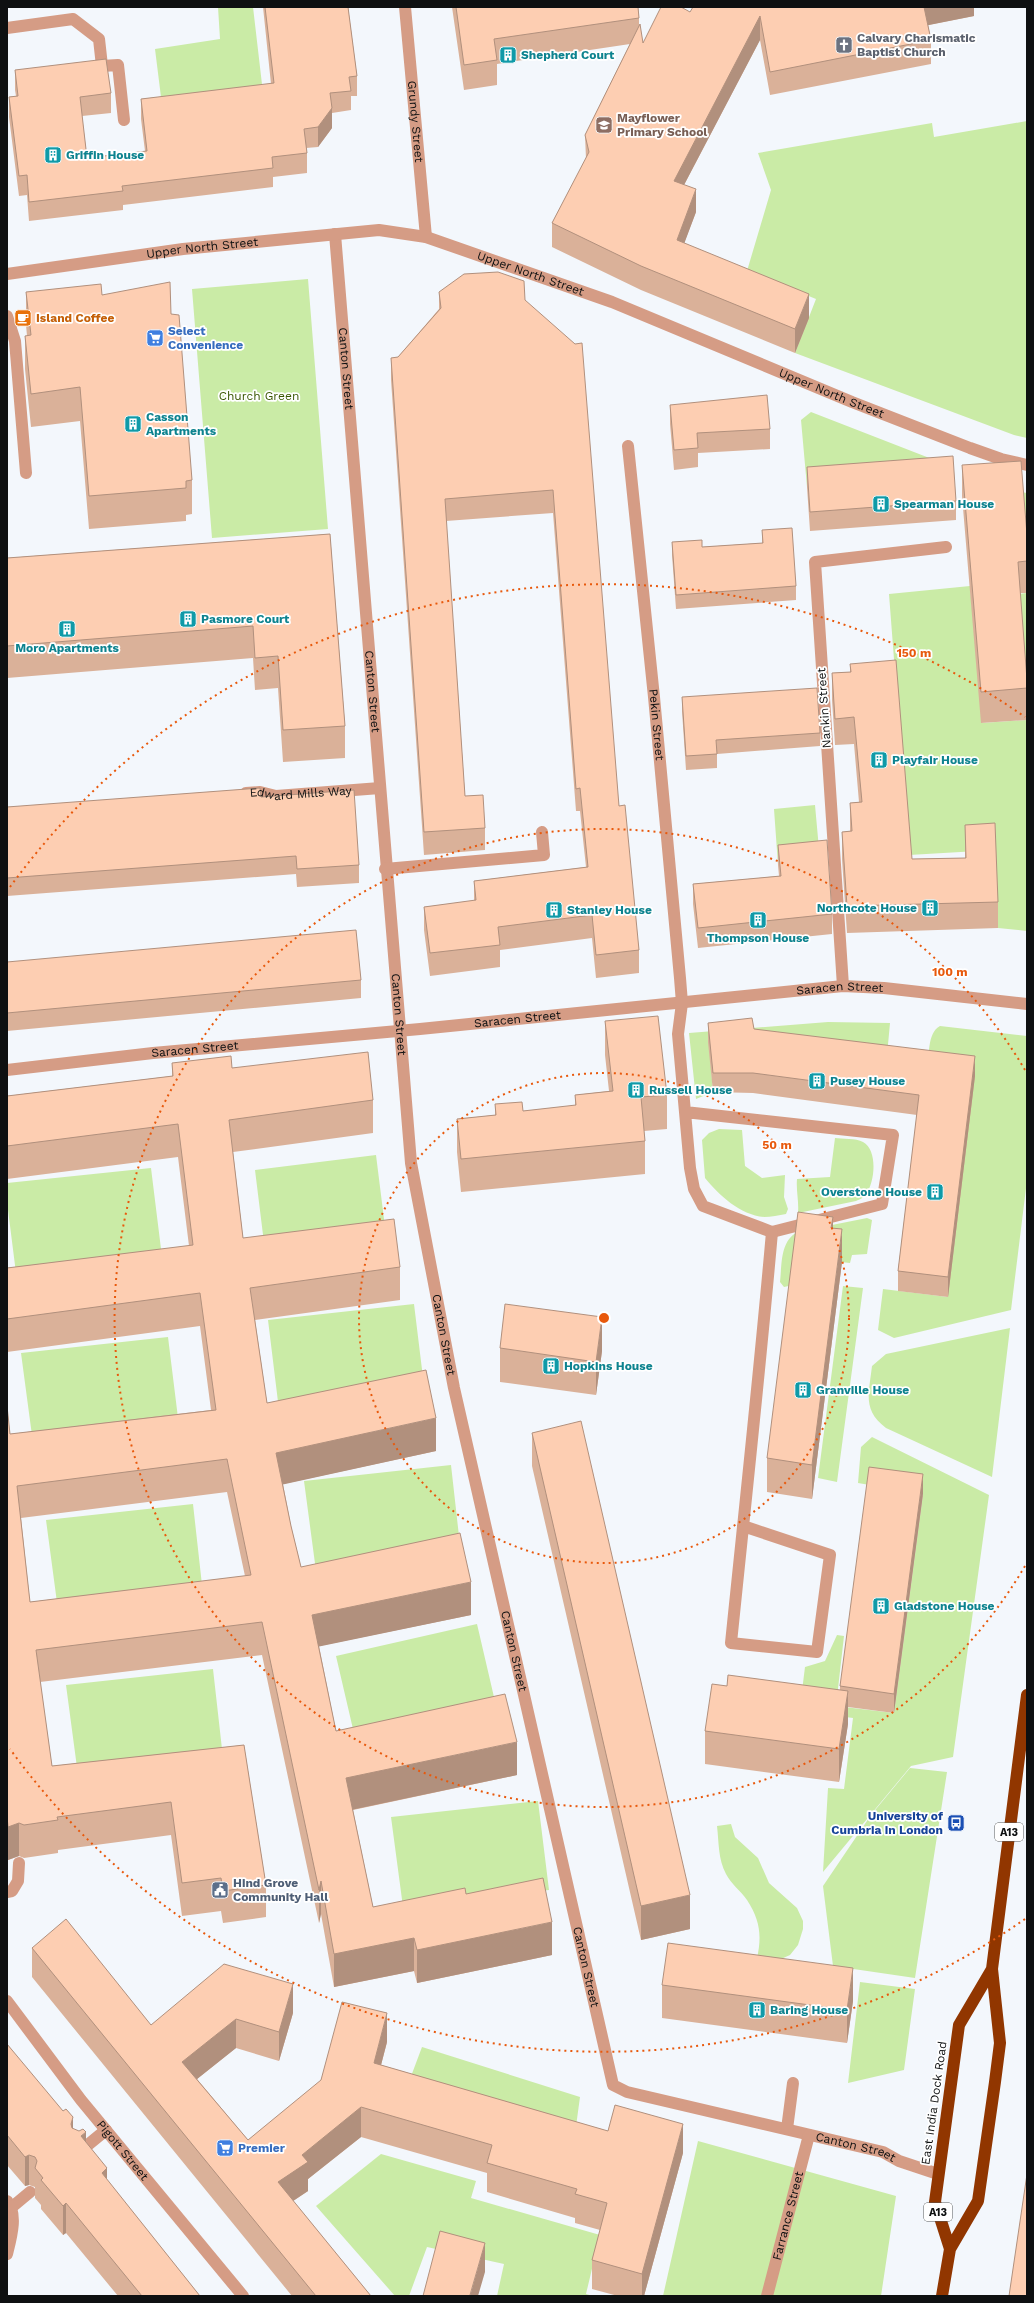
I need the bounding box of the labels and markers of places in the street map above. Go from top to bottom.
place label: Calvary Charismatic Baptist Church [857,31,976,59]
church icon: Calvary Charismatic Baptist Church [834,35,854,55]
building icon: Shepherd Court [498,45,518,65]
place label: Shepherd Court [521,48,615,62]
place label: Mayflower Primary School [617,111,707,139]
school or university icon: Mayflower Primary School [594,115,614,135]
building icon: Griffin House [43,145,63,165]
place label: Griffin House [66,148,144,162]
cafe icon: Island Coffee [13,308,33,328]
place label: Island Coffee [36,311,115,325]
place label: Select Convenience [168,324,243,352]
supermarket icon: Select Convenience [145,328,165,348]
place label: Casson Apartments [146,410,217,438]
building icon: Casson Apartments [123,414,143,434]
building icon: Spearman House [871,494,891,514]
place label: Spearman House [894,497,994,511]
building icon: Pasmore Court [178,609,198,629]
place label: Pasmore Court [201,612,290,626]
building icon: Moro Apartments [57,619,77,639]
place label: Moro Apartments [15,641,119,655]
building icon: Playfair House [869,750,889,770]
place label: Playfair House [892,753,978,767]
building icon: Northcote House [920,898,940,918]
building icon: Stanley House [544,900,564,920]
place label: Northcote House [817,901,917,915]
place label: Stanley House [567,903,652,917]
building icon: Thompson House [748,910,768,930]
place label: Thompson House [707,931,809,945]
building icon: Pusey House [807,1071,827,1091]
place label: Pusey House [830,1074,905,1088]
building icon: Russell House [626,1080,646,1100]
place label: Russell House [649,1083,732,1097]
building icon: Overstone House [925,1182,945,1202]
place label: Overstone House [821,1185,922,1199]
centre of rings [597,1311,611,1325]
building icon: Hopkins House [541,1356,561,1376]
place label: Hopkins House [564,1359,653,1373]
building icon: Granville House [793,1380,813,1400]
place label: Granville House [816,1383,909,1397]
building icon: Gladstone House [871,1596,891,1616]
place label: Gladstone House [894,1599,995,1613]
place label: University of Cumbria in London [831,1809,943,1837]
bus stop icon: University of Cumbria in London [946,1813,966,1833]
place label: Hind Grove Community Hall [233,1876,328,1904]
public building icon: Hind Grove Community Hall [210,1880,230,1900]
building icon: Baring House [747,2000,767,2020]
place label: Baring House [770,2003,848,2017]
supermarket icon: Premier [215,2138,235,2158]
place label: Premier [238,2141,286,2155]

